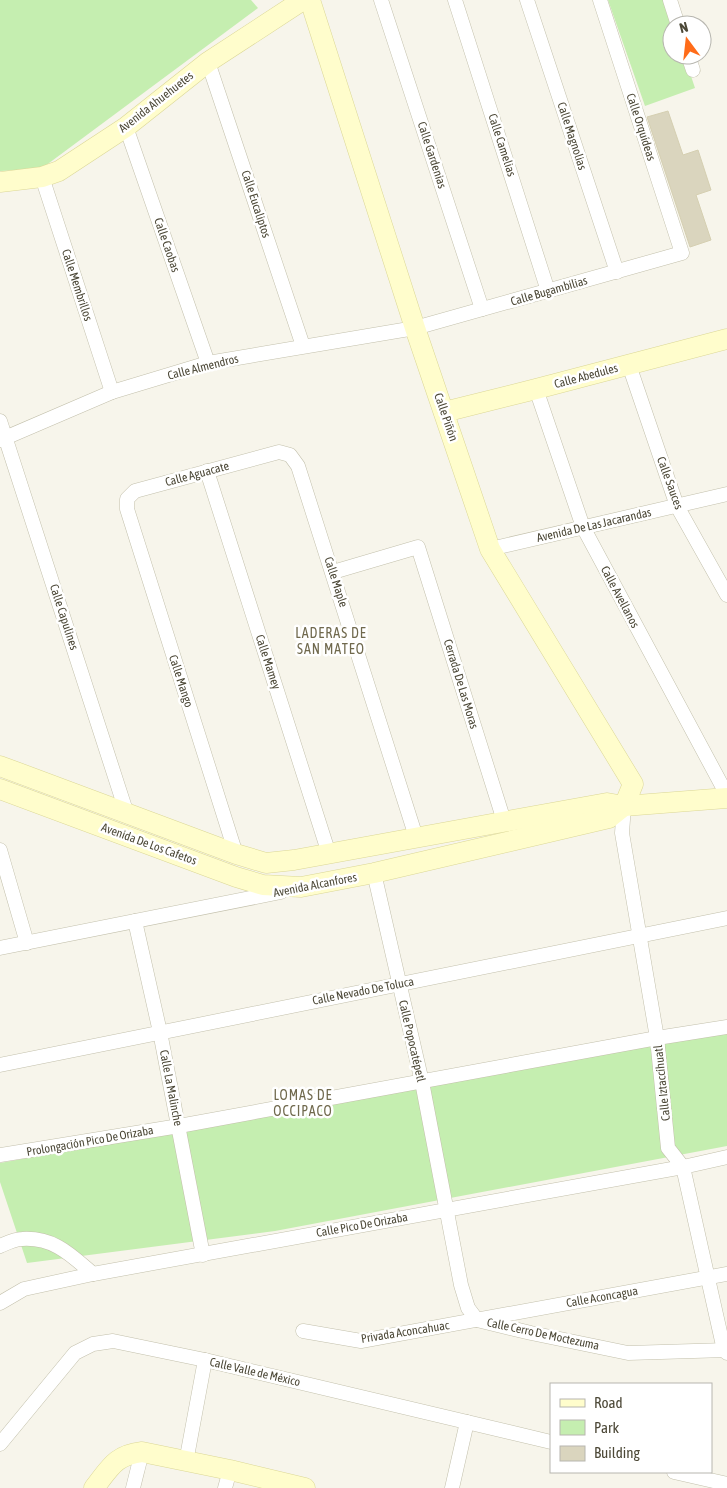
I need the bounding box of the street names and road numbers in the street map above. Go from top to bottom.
street label: Avenida Ahuehuetes [116,69,196,135]
street label: Calle Orquídeas [624,92,658,162]
street label: Calle Magnolias [554,100,590,172]
street label: Calle Camelias [485,112,519,178]
street label: Calle Gardenias [415,120,449,190]
street label: Calle Eucaliptos [239,169,273,239]
street label: Calle Caobas [151,216,183,274]
street label: Calle Membrillos [59,247,95,323]
street label: Calle Bugambilias [509,273,589,309]
street label: Calle Almendros [166,351,240,383]
street label: Calle Abedules [553,361,619,391]
street label: Calle Piñón [431,391,461,443]
street label: Calle Sauces [654,455,686,511]
street label: Calle Aguacate [164,459,230,489]
street label: Avenida De Las Jacarandas [535,505,653,545]
street label: Calle Maple [321,555,351,609]
street label: Calle Avellanos [598,564,642,630]
street label: Calle Capulines [47,582,81,652]
street label: Calle Mamey [253,633,283,691]
street label: Cerrada De Las Moras [441,638,481,730]
street label: Calle Mango [166,653,196,709]
street label: Avenida De Los Cafetos [99,820,199,868]
street label: Avenida Alcanfores [272,870,358,900]
street label: Calle Nevado De Toluca [311,974,415,1008]
street label: Calle Popocatépetl [396,999,428,1084]
street label: Calle Iztaccíhuatl [651,1044,673,1122]
street label: Calle La Malinche [157,1049,185,1127]
street label: Prolongación Pico De Orizaba [25,1123,155,1159]
street label: Calle Pico De Orizaba [315,1210,409,1240]
street label: Calle Aconcagua [565,1284,639,1310]
street label: Calle Cerro De Moctezuma [486,1315,600,1353]
street label: Privada Aconcahuac [360,1318,451,1346]
street label: Calle Valle de México [208,1355,302,1389]

